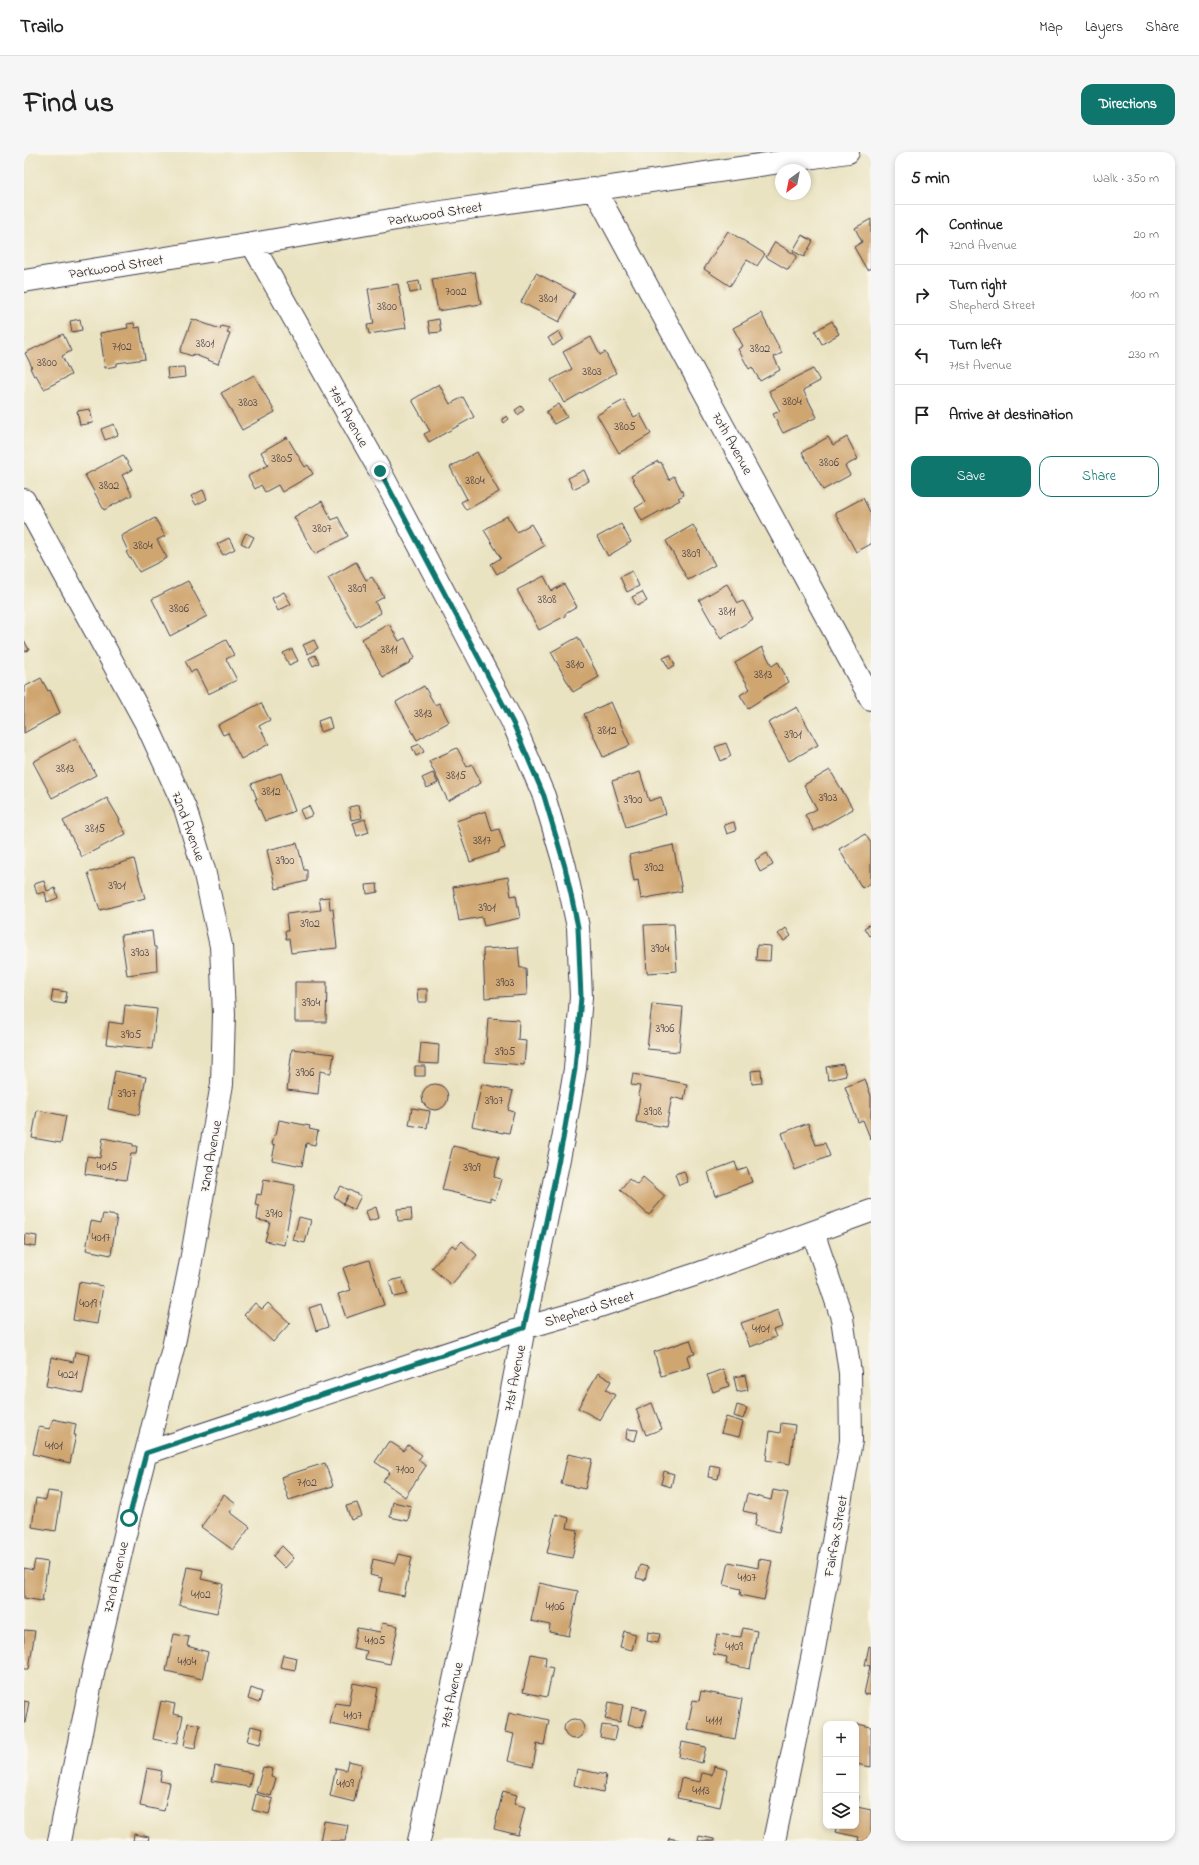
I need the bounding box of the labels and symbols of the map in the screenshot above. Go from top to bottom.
north arrow [775,164,811,200]
street label: Parkwood Street [386,197,484,232]
street label: Parkwood Street [67,250,165,285]
house number: 7002 [445,283,467,301]
house number: 3801 [539,290,557,308]
house number: 3800 [377,298,397,316]
house number: 3801 [196,335,214,353]
house number: 7102 [112,338,132,356]
house number: 3802 [750,340,770,358]
house number: 3800 [37,354,57,372]
house number: 3803 [582,363,602,381]
street label: 71st Avenue [322,382,374,452]
house number: 3804 [782,393,802,411]
house number: 3803 [238,394,258,412]
street label: 70th Avenue [706,409,758,479]
house number: 3805 [614,418,636,436]
house number: 3805 [271,450,293,468]
house number: 3806 [819,454,840,472]
route end [371,462,389,480]
house number: 3804 [465,472,485,490]
house number: 3802 [99,477,119,495]
house number: 3807 [312,520,332,538]
house number: 3804 [133,537,153,555]
house number: 3809 [682,545,701,563]
house number: 3809 [348,580,367,598]
house number: 3808 [537,591,557,609]
house number: 3806 [169,600,190,618]
house number: 3811 [718,603,736,621]
house number: 3811 [380,641,398,659]
house number: 3810 [566,656,584,674]
house number: 3813 [754,666,772,684]
house number: 3813 [414,705,432,723]
house number: 3812 [597,722,617,740]
house number: 3901 [784,726,802,744]
house number: 3813 [56,760,74,778]
house number: 3815 [446,767,466,785]
house number: 3812 [261,783,281,801]
street label: 72nd Avenue [165,789,210,865]
house number: 3903 [819,789,837,807]
house number: 3900 [624,791,642,809]
house number: 3815 [85,820,105,838]
house number: 3817 [473,832,491,850]
house number: 3900 [276,852,294,870]
house number: 3902 [644,859,664,877]
house number: 3901 [108,877,126,895]
house number: 3901 [478,899,496,917]
house number: 3902 [300,915,320,933]
house number: 3904 [651,940,669,958]
house number: 3903 [131,944,149,962]
house number: 3903 [496,974,514,992]
house number: 3904 [302,994,320,1012]
house number: 3906 [655,1020,675,1038]
house number: 3905 [121,1026,141,1044]
house number: 3905 [495,1043,515,1061]
house number: 3906 [295,1064,315,1082]
house number: 3907 [118,1085,136,1103]
house number: 3907 [485,1092,503,1110]
house number: 3908 [644,1103,663,1121]
street label: 72nd Avenue [195,1118,228,1194]
house number: 4015 [97,1158,118,1176]
house number: 3909 [463,1159,481,1177]
house number: 3910 [265,1205,283,1223]
house number: 4017 [92,1229,110,1247]
street label: Shepherd Street [542,1286,637,1333]
house number: 4019 [79,1295,97,1313]
house number: 4101 [752,1320,770,1338]
street label: 71st Avenue [499,1342,532,1413]
house number: 4021 [58,1366,78,1384]
house number: 4101 [45,1437,63,1455]
house number: 7100 [395,1461,415,1479]
house number: 7102 [297,1474,317,1492]
street label: Fairfax Street [819,1493,854,1580]
route start [120,1509,138,1527]
street label: 72nd Avenue [98,1539,135,1615]
house number: 4107 [738,1569,756,1587]
house number: 4102 [191,1586,211,1604]
house number: 4106 [545,1598,565,1616]
house number: 4105 [365,1632,386,1650]
house number: 4109 [725,1638,743,1656]
house number: 4104 [178,1653,196,1671]
street label: 71st Avenue [435,1659,470,1730]
house number: 4107 [344,1707,362,1725]
house number: 4111 [706,1712,722,1730]
house number: 4109 [336,1775,354,1793]
house number: 4113 [692,1782,710,1800]

